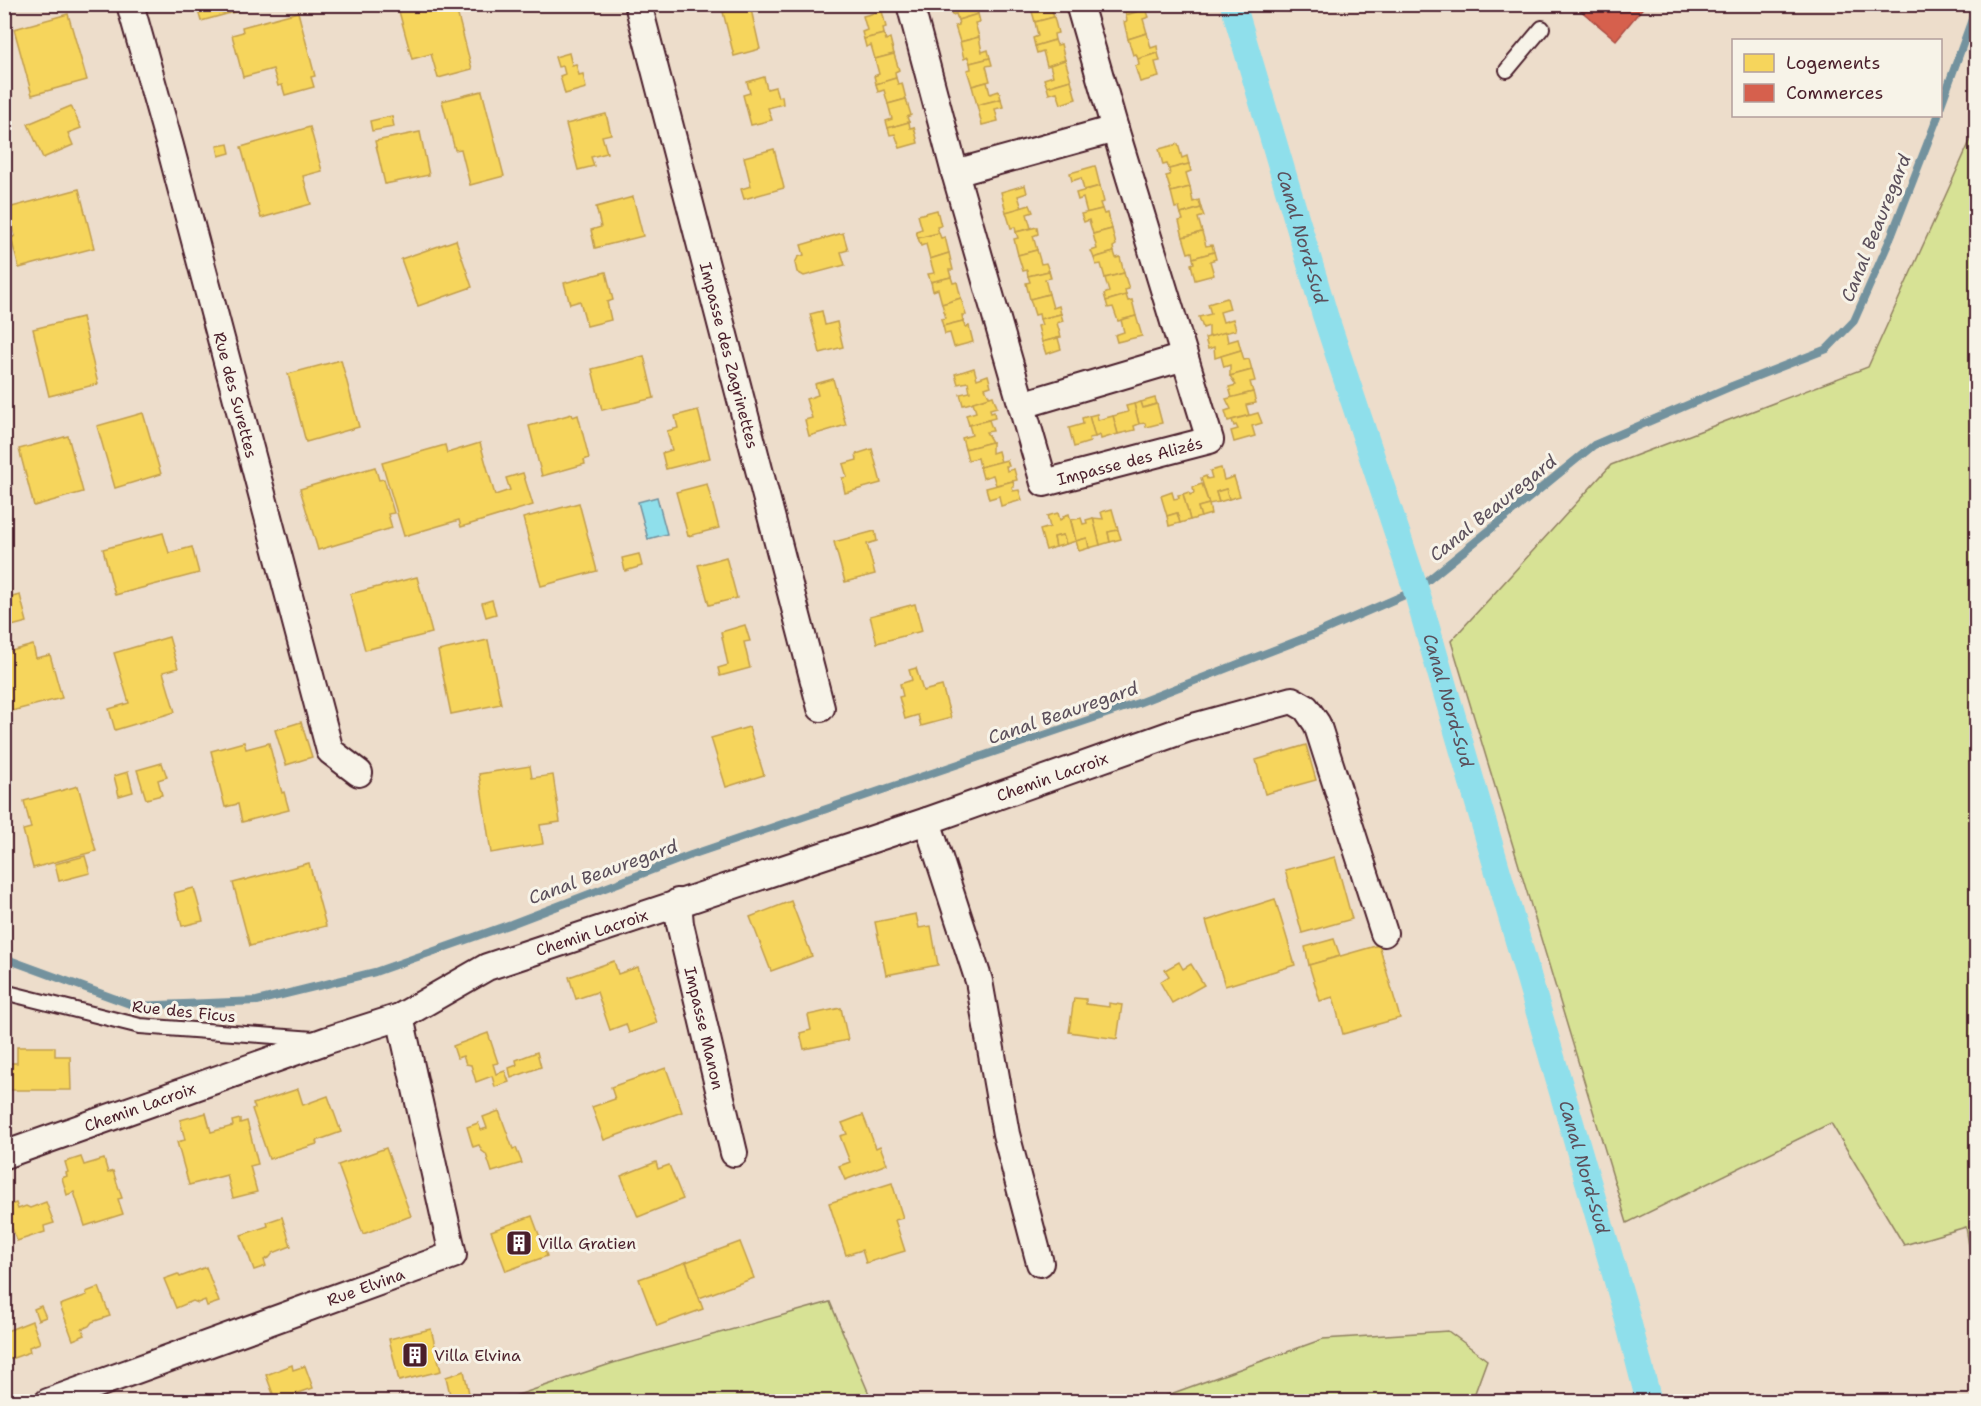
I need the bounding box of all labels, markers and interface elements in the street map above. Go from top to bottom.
legend [1732,39,1942,117]
text: Logements [1786,51,1880,75]
text: Commerces [1786,81,1883,105]
water label: Canal Beauregard [1835,150,1917,305]
water label: Canal Nord-Sud [1271,167,1333,307]
street label: Impasse des Zagrinettes [695,260,763,451]
street label: Rue des Surettes [209,330,262,461]
street label: Impasse des Alizés [1055,432,1205,490]
water label: Canal Beauregard [1424,449,1562,567]
water label: Canal Nord-Sud [1417,631,1479,771]
water label: Canal Beauregard [985,676,1142,750]
street label: Chemin Lacroix [994,748,1111,807]
water label: Canal Beauregard [525,834,682,910]
street label: Chemin Lacroix [533,904,651,961]
street label: Impasse Manon [679,965,729,1092]
street label: Rue des Ficus [131,996,237,1027]
street label: Chemin Lacroix [81,1078,198,1137]
water label: Canal Nord-Sud [1553,1097,1615,1237]
building icon: Villa Gratien [504,1228,534,1258]
place label: Villa Gratien [538,1233,636,1254]
street label: Rue Elvina [324,1263,408,1311]
building icon: Villa Elvina [400,1340,430,1370]
place label: Villa Elvina [434,1345,521,1366]

